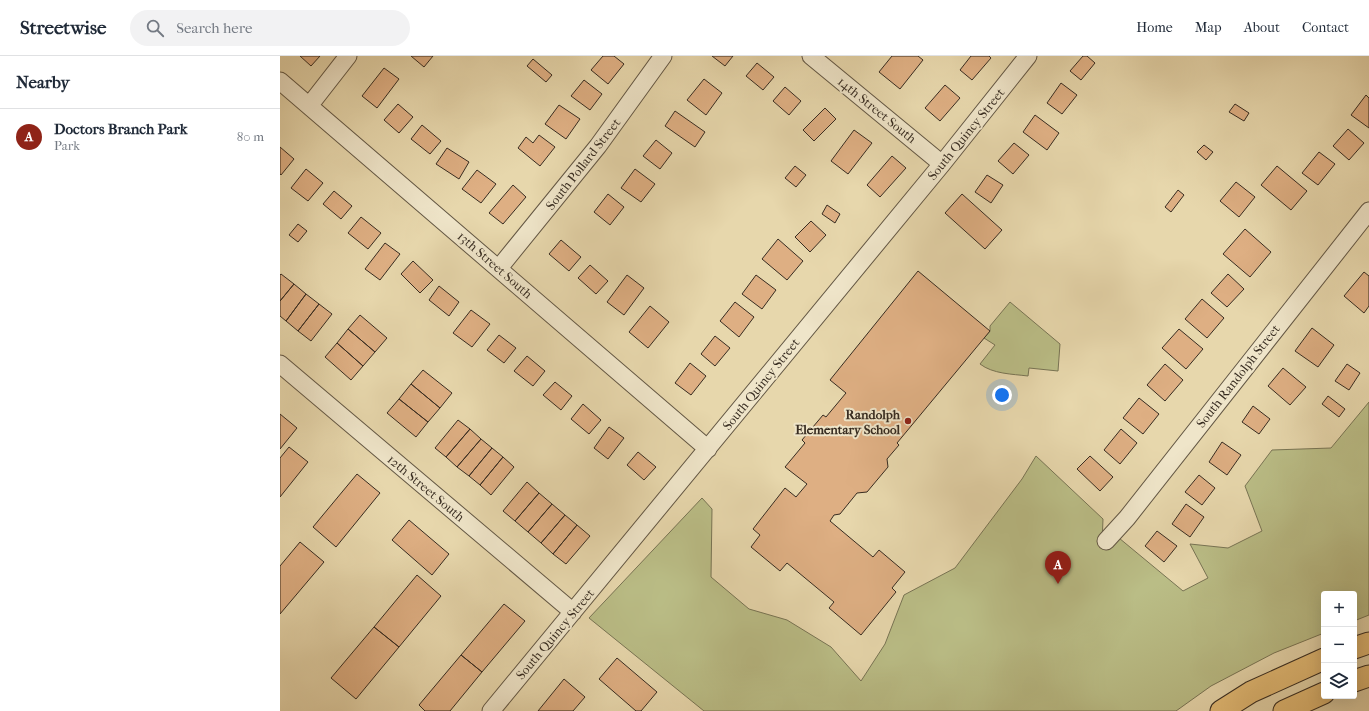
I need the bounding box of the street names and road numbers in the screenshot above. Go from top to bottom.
street label: 14th Street South [835,74,920,147]
street label: South Quincy Street [924,85,1008,183]
street label: South Pollard Street [543,115,624,213]
street label: 13th Street South [455,228,536,302]
street label: South Randolph Street [1193,321,1283,431]
street label: South Quincy Street [719,335,803,433]
street label: 12th Street South [385,452,468,525]
street label: South Quincy Street [513,585,597,682]

